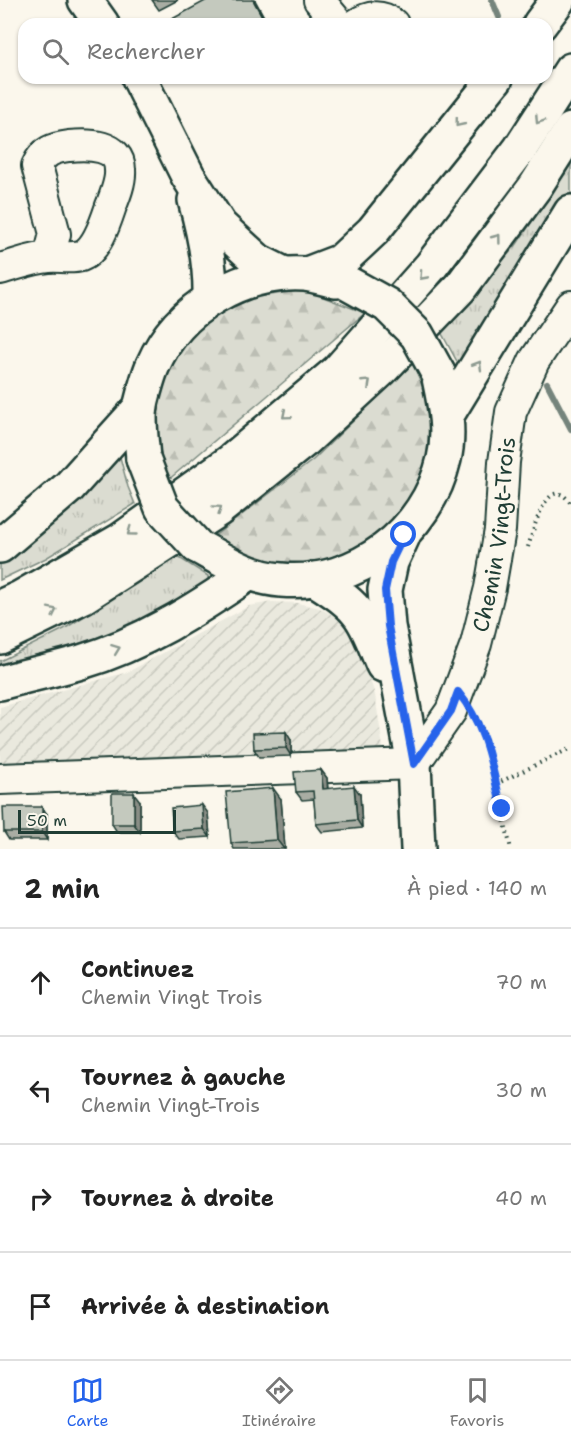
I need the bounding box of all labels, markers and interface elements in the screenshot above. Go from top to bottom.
search box [18,18,553,84]
icon: search [39,35,72,68]
text: Rechercher [87,37,206,66]
one-way arrow [536,113,547,124]
one-way arrow [455,116,466,127]
one-way arrow [490,234,501,245]
one-way arrow [419,269,430,280]
one-way arrow [470,361,482,371]
one-way arrow [360,379,371,390]
one-way arrow [282,407,293,418]
street label: Chemin Vingt-Trois [465,435,522,635]
one-way arrow [212,505,223,516]
route start [390,521,416,547]
one-way arrow [127,525,138,536]
one-way arrow [46,607,57,618]
one-way arrow [111,643,121,656]
route end [488,795,514,821]
scale bar [18,807,176,834]
text: 50 m [27,810,67,831]
text: 2 min [24,871,100,906]
text: À pied · 140 m [407,875,547,901]
text: Continuez [81,955,194,984]
icon: ahead [24,966,57,999]
text: 70 m [495,969,547,995]
text: Chemin Vingt Trois [81,984,263,1010]
text: Tournez à gauche [81,1063,286,1092]
icon: left [24,1074,57,1107]
text: 30 m [495,1077,547,1103]
text: Chemin Vingt-Trois [81,1092,260,1118]
icon: right [24,1182,57,1215]
text: Tournez à droite [81,1184,274,1213]
text: 40 m [495,1185,547,1211]
icon: arrive [24,1290,57,1323]
text: Arrivée à destination [81,1292,329,1321]
tab: Carte [67,1374,109,1431]
tab: Itinéraire [242,1374,316,1431]
tab: Favoris [450,1374,504,1431]

